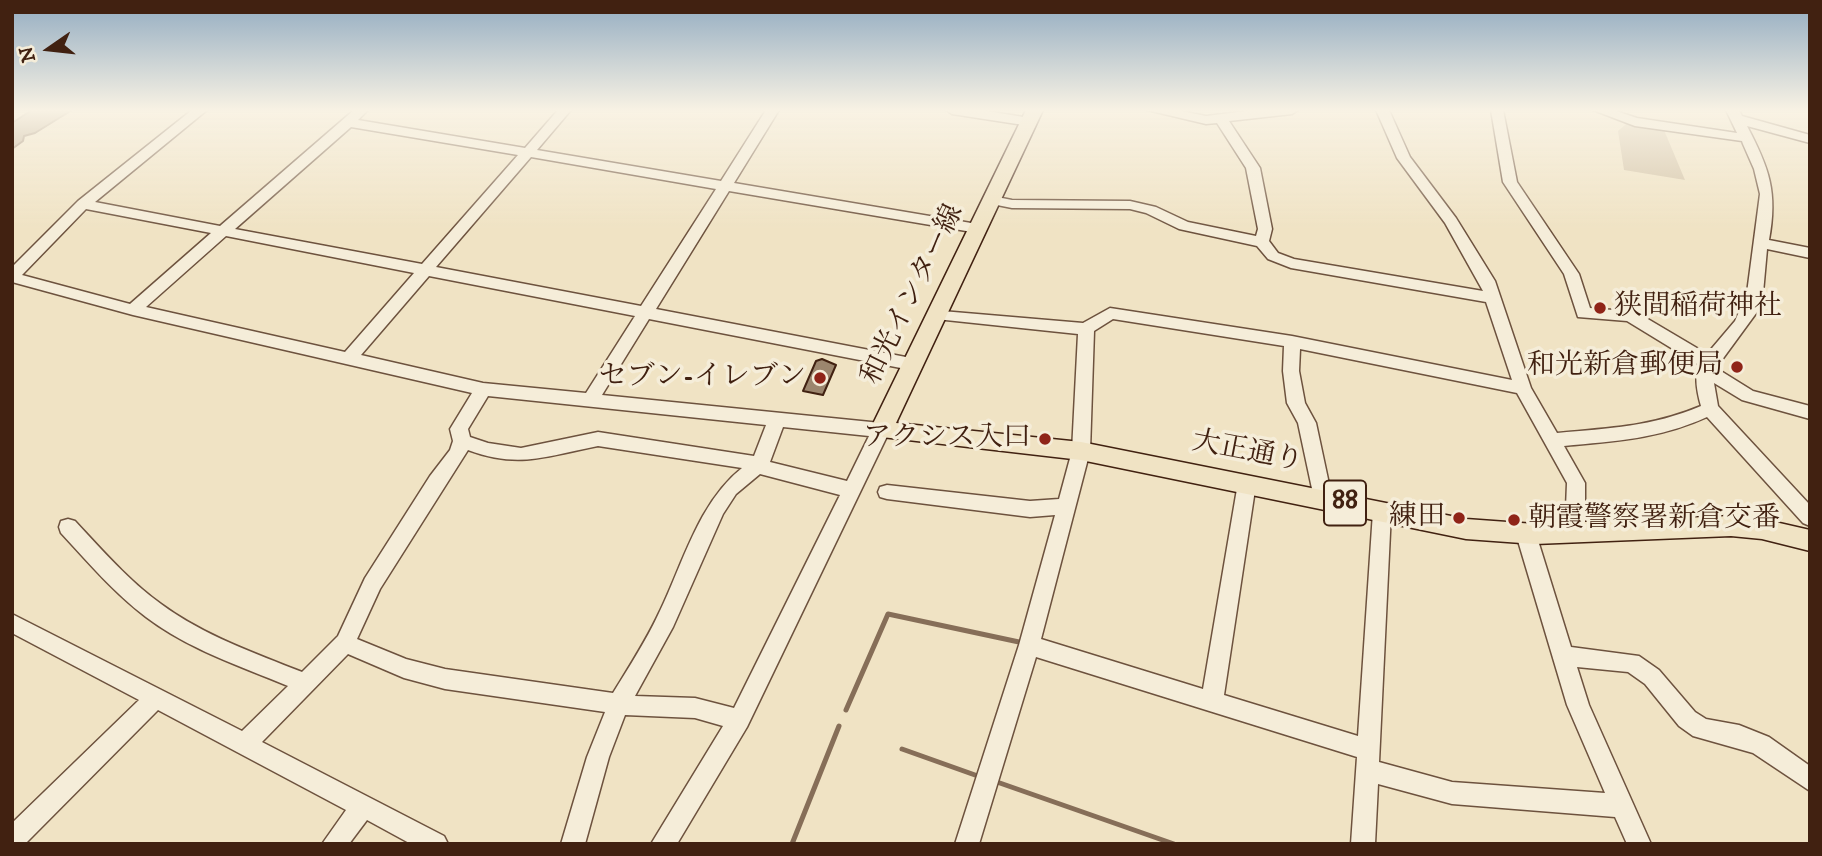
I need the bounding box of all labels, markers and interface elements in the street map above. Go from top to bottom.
north arrow [14,14,84,84]
text: N [15,44,41,65]
street label: 和光インター線 [856,200,972,390]
place label: 狭間稲荷神社 [1614,291,1782,325]
marker: 狭間稲荷神社 [1592,300,1608,316]
place label: 和光新倉郵便局 [1527,350,1723,384]
marker: 和光新倉郵便局 [1729,359,1745,375]
place label: セブン-イレブン [599,361,806,395]
marker: セブン-イレブン [812,370,828,386]
place label: アクシス入口 [863,422,1031,456]
street label: 大正通り [1189,426,1305,480]
marker: アクシス入口 [1037,431,1053,447]
road number: 88 [1324,481,1366,526]
place label: 練田 [1389,501,1445,535]
place label: 朝霞警察署新倉交番 [1528,503,1780,537]
marker: 練田 [1451,510,1467,526]
marker: 朝霞警察署新倉交番 [1506,512,1522,528]

